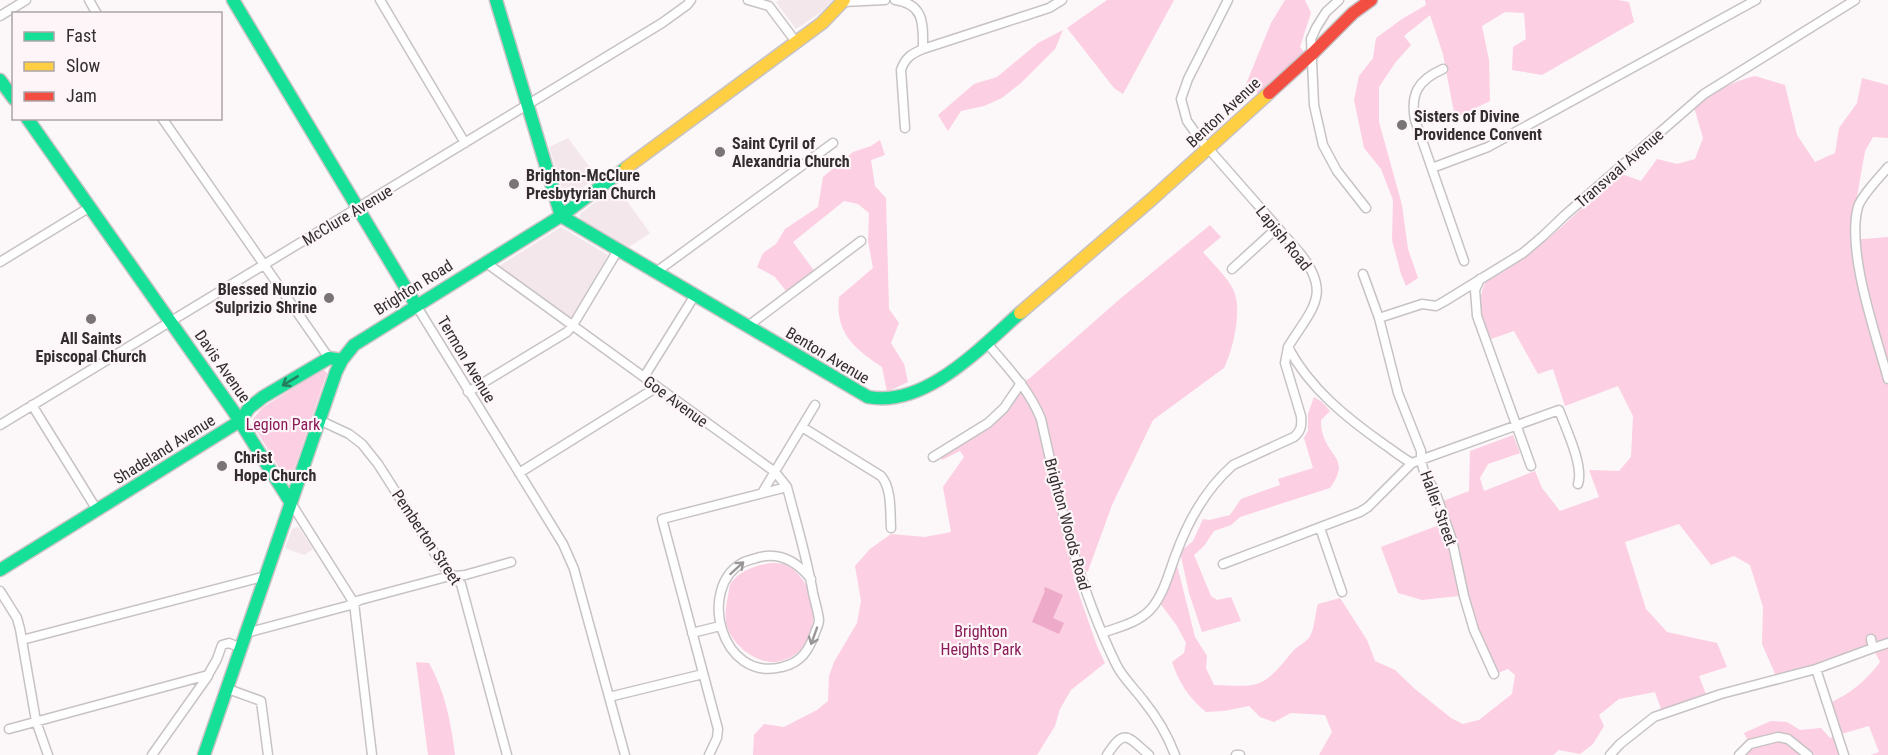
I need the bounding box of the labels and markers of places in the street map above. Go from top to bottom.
place label: Sisters of Divine Providence Convent [1414,107,1542,144]
marker: Sisters of Divine Providence Convent [1395,118,1409,132]
place label: Saint Cyril of Alexandria Church [732,134,850,171]
marker: Saint Cyril of Alexandria Church [713,145,727,159]
place label: Brighton-McClure Presbytyrian Church [526,166,656,203]
marker: Brighton-McClure Presbytyrian Church [507,177,521,191]
place label: Blessed Nunzio Sulprizio Shrine [215,280,317,317]
marker: Blessed Nunzio Sulprizio Shrine [322,291,336,305]
marker: All Saints Episcopal Church [84,312,98,326]
place label: All Saints Episcopal Church [36,329,147,366]
place label: Christ Hope Church [234,448,316,485]
marker: Christ Hope Church [215,459,229,473]

